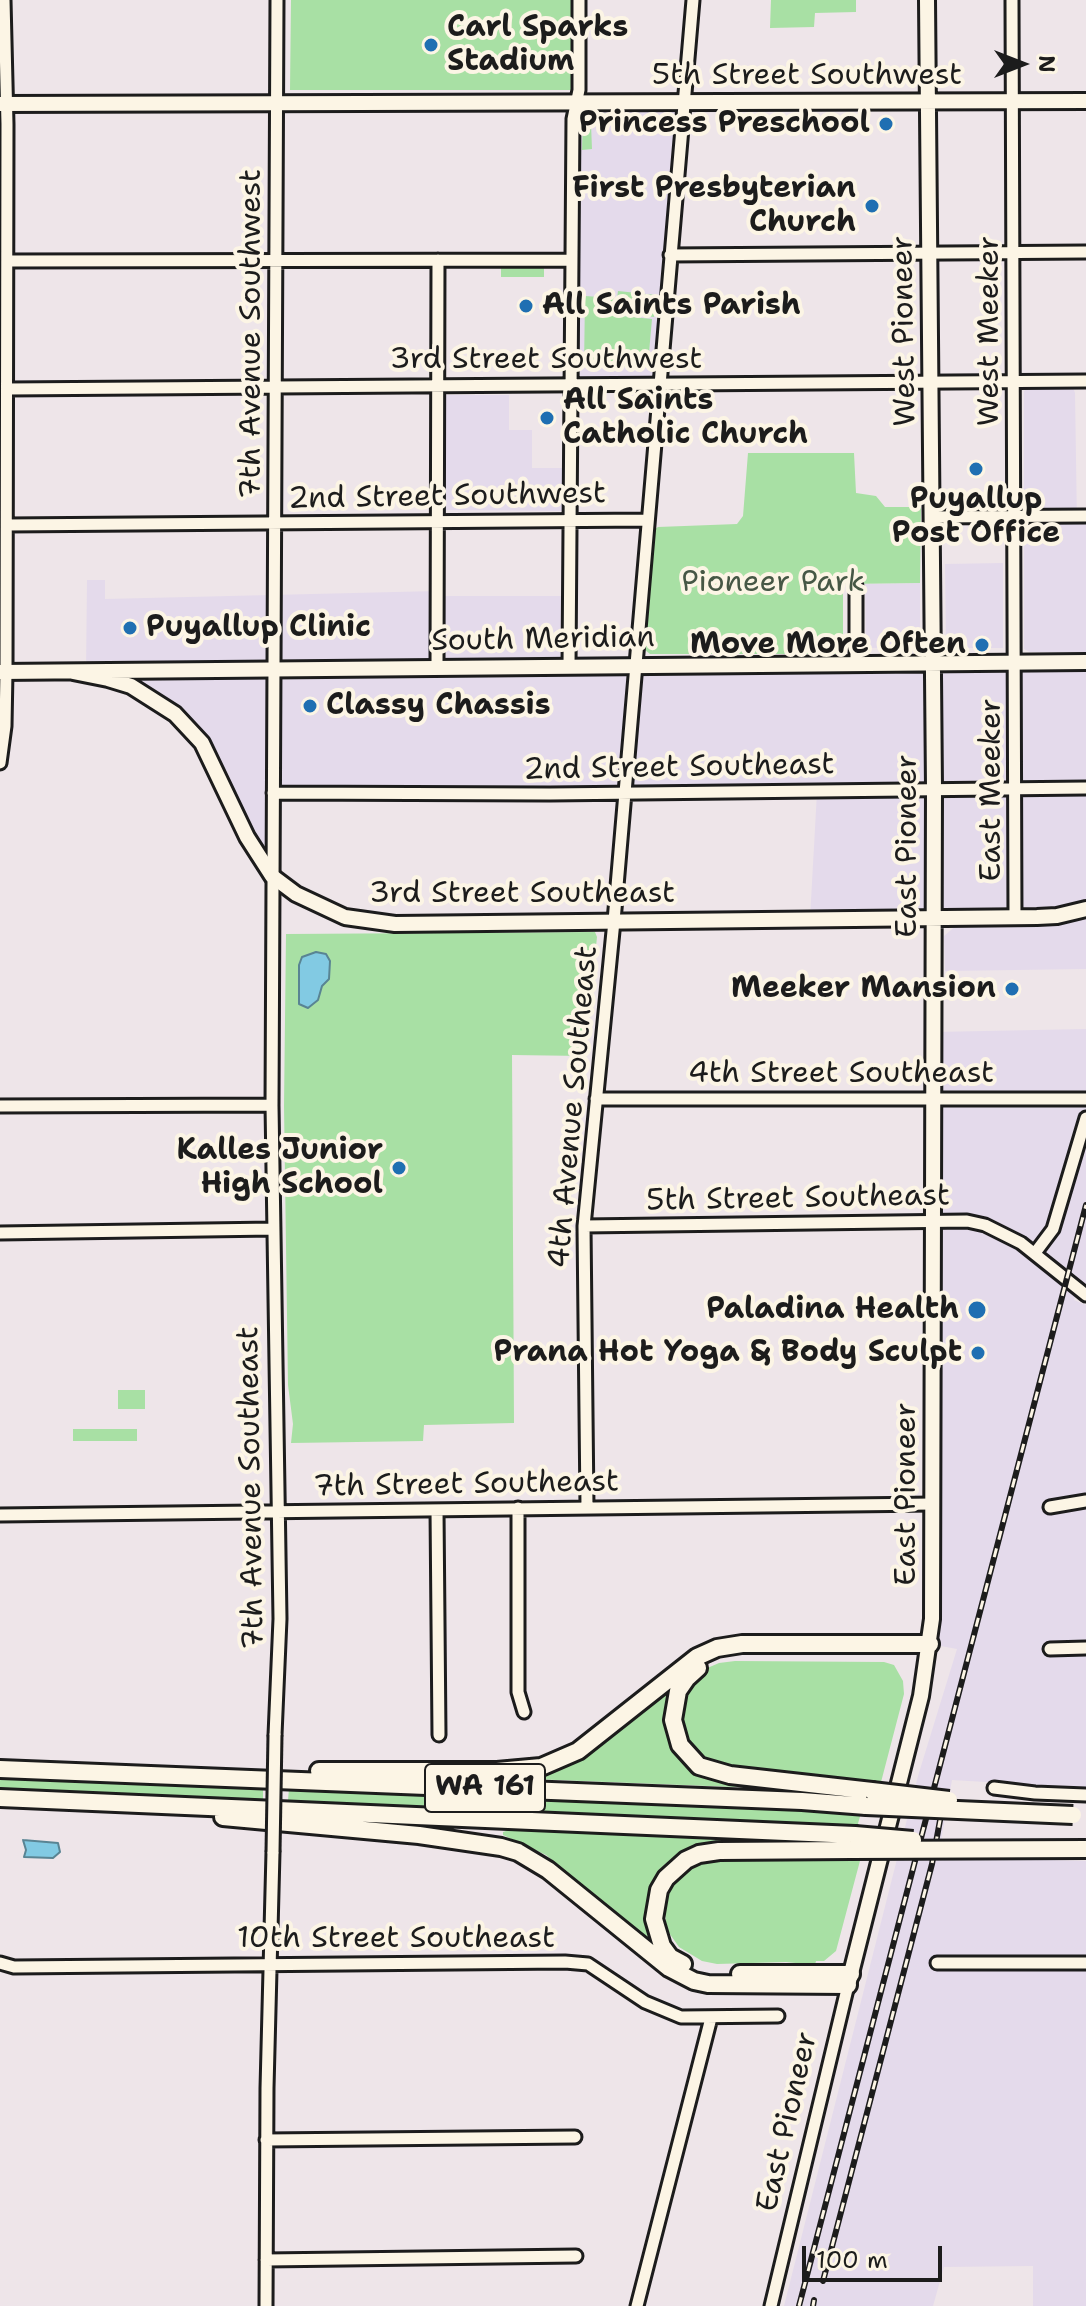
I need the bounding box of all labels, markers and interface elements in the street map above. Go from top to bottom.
place label: Carl Sparks Stadium [447,10,628,80]
north arrow [982,24,1062,104]
marker: Carl Sparks Stadium [422,36,440,54]
text: N [1032,55,1061,73]
street label: 5th Street Southwest [652,58,962,94]
place label: Princess Preschool [579,106,870,142]
marker: Princess Preschool [877,115,895,133]
street label: 7th Avenue Southwest [234,169,270,499]
place label: First Presbyterian Church [572,171,856,242]
marker: First Presbyterian Church [863,197,881,215]
street label: West Pioneer [885,235,925,427]
street label: West Meeker [972,236,1008,426]
place label: All Saints Parish [542,288,801,324]
marker: All Saints Parish [517,297,535,315]
street label: 3rd Street Southwest [390,342,702,378]
place label: All Saints Catholic Church [563,383,808,454]
marker: All Saints Catholic Church [538,409,556,427]
marker: Puyallup Post Office [967,460,985,478]
street label: 2nd Street Southwest [288,476,606,518]
place label: Puyallup Post Office [892,482,1060,552]
park label: Pioneer Park [681,565,865,601]
place label: Puyallup Clinic [146,610,371,646]
marker: Puyallup Clinic [121,619,139,637]
street label: South Meridian [431,620,655,660]
place label: Move More Often [690,627,966,663]
marker: Move More Often [973,636,991,654]
place label: Classy Chassis [326,688,550,724]
marker: Classy Chassis [301,697,319,715]
street label: East Meeker [974,698,1010,882]
street label: 2nd Street Southeast [523,747,835,789]
street label: East Pioneer [890,754,926,938]
street label: 3rd Street Southeast [369,876,675,912]
street label: 4th Avenue Southeast [542,944,606,1270]
place label: Meeker Mansion [731,971,996,1007]
marker: Meeker Mansion [1003,980,1021,998]
street label: 4th Street Southeast [688,1056,994,1092]
place label: Kalles Junior High School [177,1133,383,1204]
marker: Kalles Junior High School [390,1159,408,1177]
street label: 5th Street Southeast [646,1178,950,1220]
place label: Paladina Health [706,1292,959,1328]
marker: Paladina Health [966,1299,988,1321]
street label: 7th Avenue Southeast [231,1326,273,1650]
place label: Prana Hot Yoga & Body Sculpt [493,1335,962,1371]
marker: Prana Hot Yoga & Body Sculpt [969,1344,987,1362]
street label: East Pioneer [889,1402,925,1586]
street label: 7th Street Southeast [313,1464,619,1506]
road number: WA 161 [425,1764,545,1812]
street label: 10th Street Southeast [237,1921,555,1957]
street label: East Pioneer [750,2029,826,2215]
scale bar [806,2230,946,2280]
text: 100 m [816,2244,888,2276]

